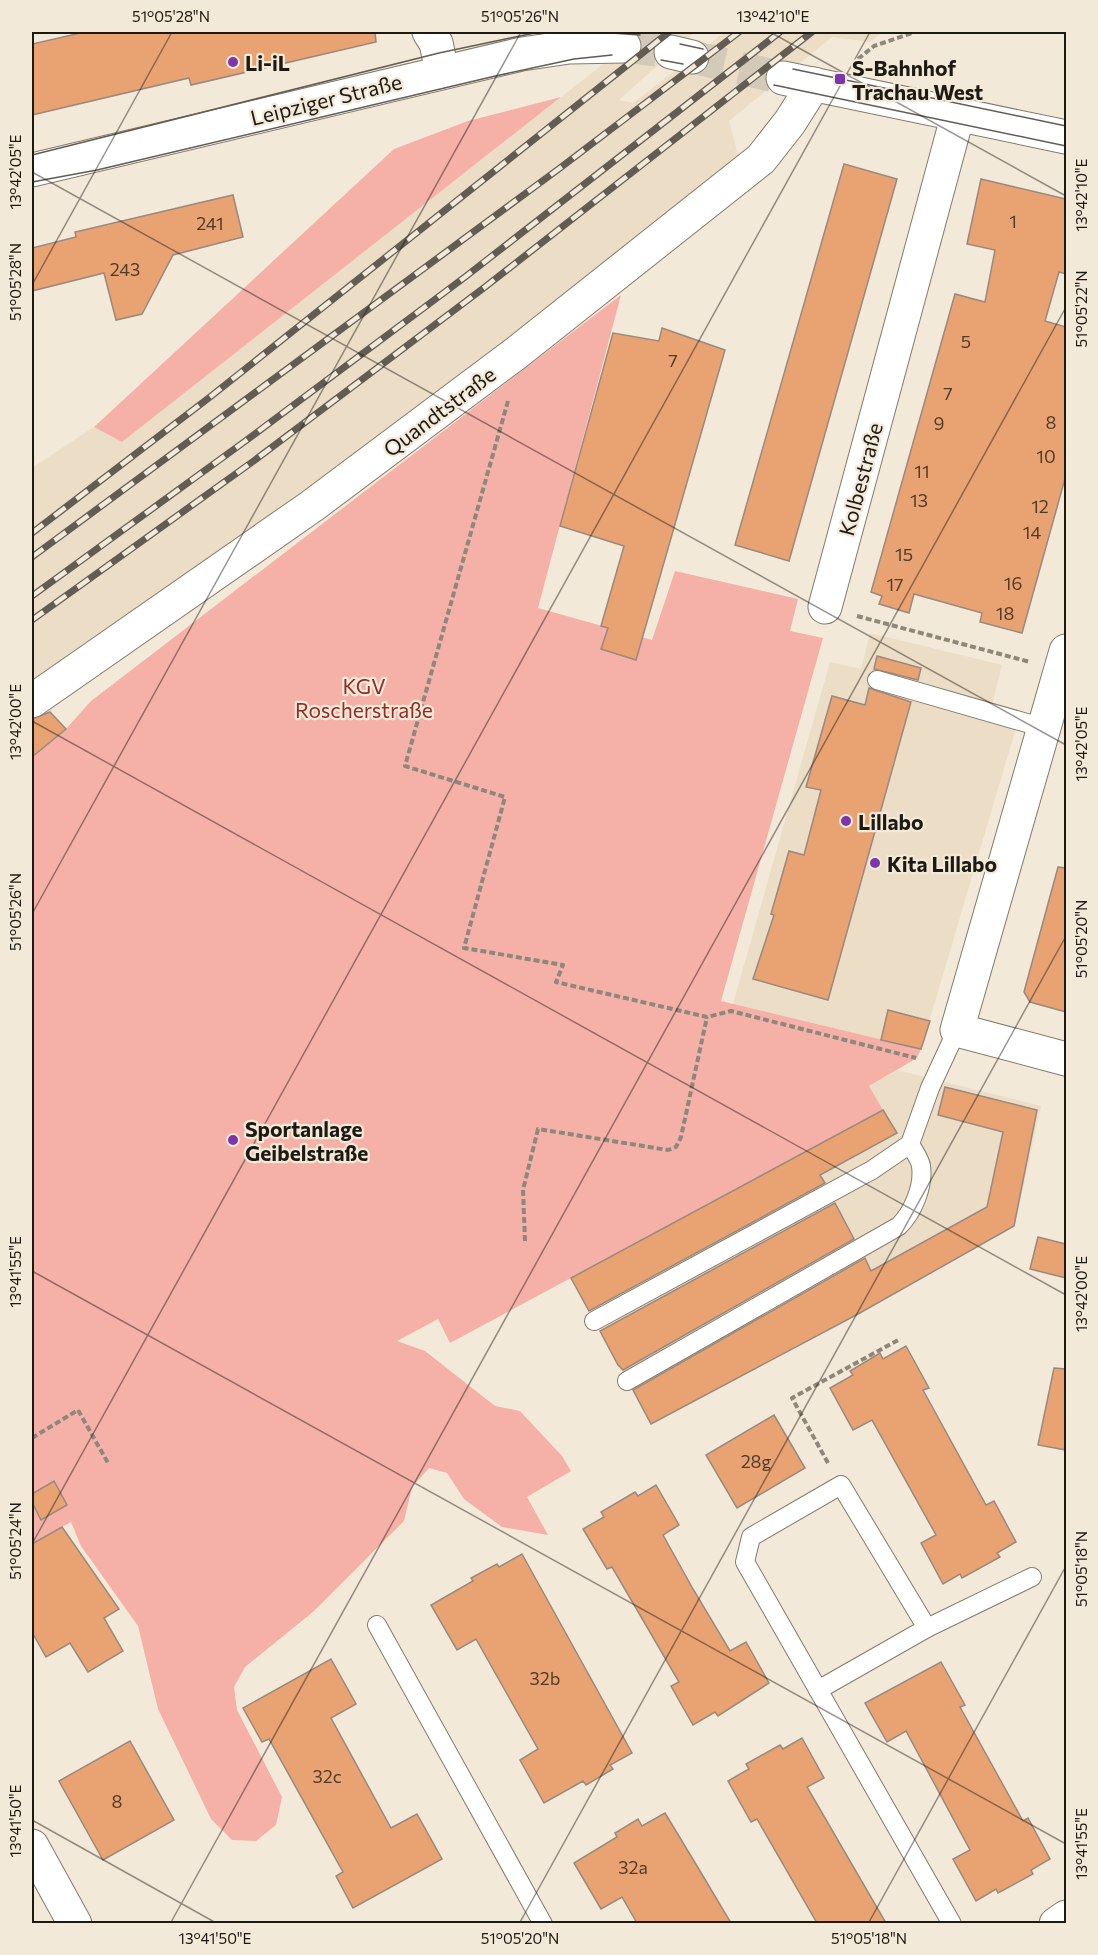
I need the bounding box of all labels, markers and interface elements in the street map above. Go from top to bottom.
text: 51°05'28"N [132,7,210,25]
text: 51°05'26"N [481,7,559,25]
text: 13°42'10"E [737,7,809,25]
place label: Li-iL [245,50,290,75]
marker: Li-iL [226,55,240,69]
place label: S-Bahnhof Trachau West [852,55,983,104]
street label: Leipziger Straße [248,68,404,130]
marker: S-Bahnhof Trachau West [833,72,847,86]
text: 13°42'05"E [6,134,24,210]
text: 13°42'10"E [1072,159,1090,231]
house number: 1 [1009,210,1017,232]
house number: 241 [196,212,224,234]
text: 51°05'28"N [6,243,24,321]
house number: 243 [110,258,140,280]
text: 51°05'22"N [1072,270,1090,348]
house number: 5 [961,330,971,352]
house number: 7 [668,349,678,371]
street label: Quandtstraße [378,361,500,461]
house number: 7 [943,382,953,404]
house number: 8 [1046,411,1057,433]
house number: 9 [934,412,944,434]
street label: Kolbestraße [833,420,887,538]
house number: 10 [1036,445,1056,467]
house number: 11 [914,460,930,482]
house number: 13 [910,489,928,511]
house number: 12 [1031,495,1049,517]
house number: 14 [1023,521,1041,543]
house number: 15 [895,543,913,565]
house number: 16 [1004,572,1022,594]
house number: 17 [886,573,904,595]
house number: 18 [996,602,1014,624]
park label: KGV Roscherstraße [295,673,433,722]
text: 13°42'00"E [6,684,24,760]
text: 13°42'05"E [1072,706,1090,782]
place label: Lillabo [858,809,924,834]
marker: Lillabo [839,814,853,828]
place label: Kita Lillabo [887,851,997,876]
marker: Kita Lillabo [868,856,882,870]
text: 51°05'26"N [6,873,24,951]
text: 51°05'20"N [1072,900,1090,978]
place label: Sportanlage Geibelstraße [245,1116,368,1165]
marker: Sportanlage Geibelstraße [226,1133,240,1147]
text: 13°41'55"E [6,1236,24,1308]
text: 13°42'00"E [1072,1256,1090,1332]
house number: 28g [741,1450,772,1472]
text: 51°05'24"N [6,1502,24,1580]
text: 51°05'18"N [1072,1531,1090,1607]
house number: 32b [530,1667,560,1689]
house number: 32c [312,1765,342,1787]
text: 13°41'50"E [6,1784,24,1857]
house number: 8 [112,1790,123,1812]
text: 13°41'55"E [1072,1808,1090,1880]
house number: 32a [618,1856,648,1878]
text: 13°41'50"E [179,1929,252,1947]
text: 51°05'20"N [481,1929,559,1947]
text: 51°05'18"N [831,1929,907,1947]

